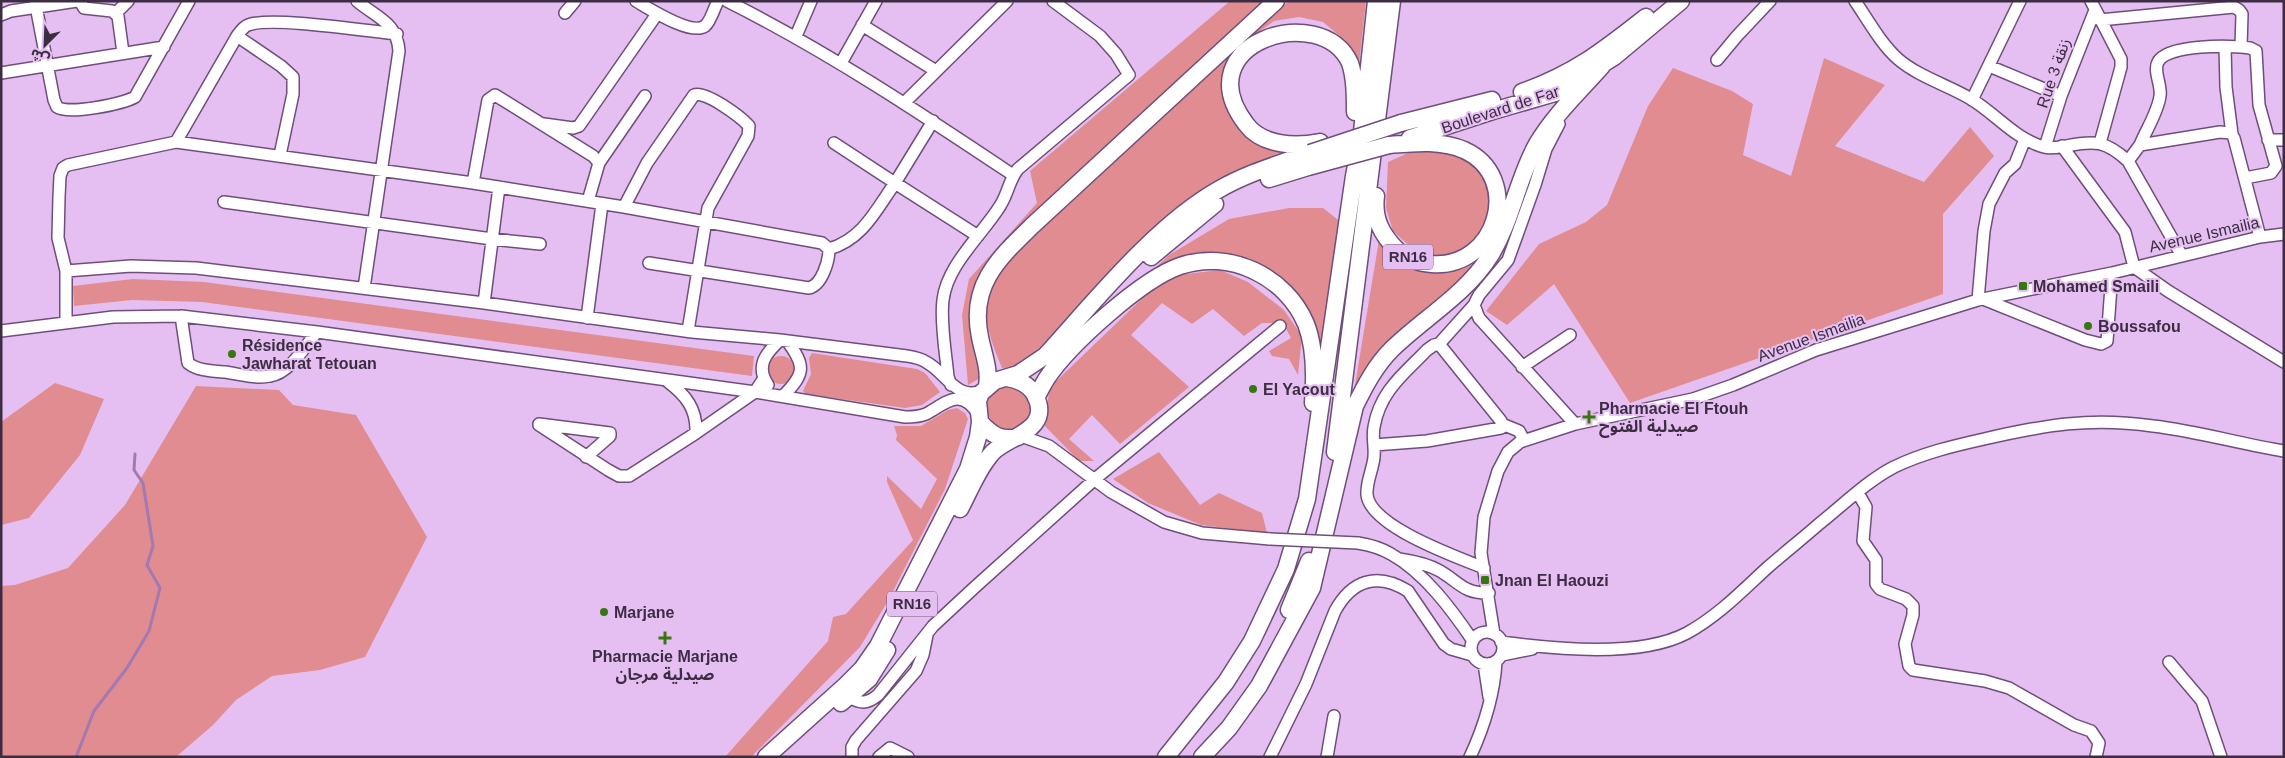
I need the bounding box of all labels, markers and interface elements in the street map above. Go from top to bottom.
north arrow [20,20,70,70]
street label: Rue 3 زنقة [2034,36,2074,111]
text: ش [28,46,52,68]
street label: Boulevard de Far [1439,82,1562,137]
street label: Avenue Ismailia [2147,214,2261,255]
road number: RN16 [1383,244,1433,270]
place label: Mohamed Smaili [2033,278,2159,295]
marker: Mohamed Smaili [2017,280,2029,292]
street label: Avenue Ismailia [1755,310,1867,365]
place label: Boussafou [2098,318,2181,335]
marker: Boussafou [2082,320,2094,332]
place label: Résidence Jawharat Tetouan [242,337,377,372]
marker: Résidence Jawharat Tetouan [226,348,238,360]
place label: El Yacout [1263,381,1335,398]
marker: El Yacout [1247,383,1259,395]
place label: Pharmacie El Ftouh صيدلية الفتوح [1599,400,1748,438]
marker: Pharmacie El Ftouh صيدلية الفتوح [1583,411,1595,423]
place label: Jnan El Haouzi [1495,572,1609,589]
marker: Jnan El Haouzi [1479,574,1491,586]
road number: RN16 [887,592,937,616]
place label: Marjane [614,604,675,621]
marker: Marjane [598,606,610,618]
marker: Pharmacie Marjane صيدلية مرجان [659,632,671,644]
place label: Pharmacie Marjane صيدلية مرجان [592,648,738,684]

